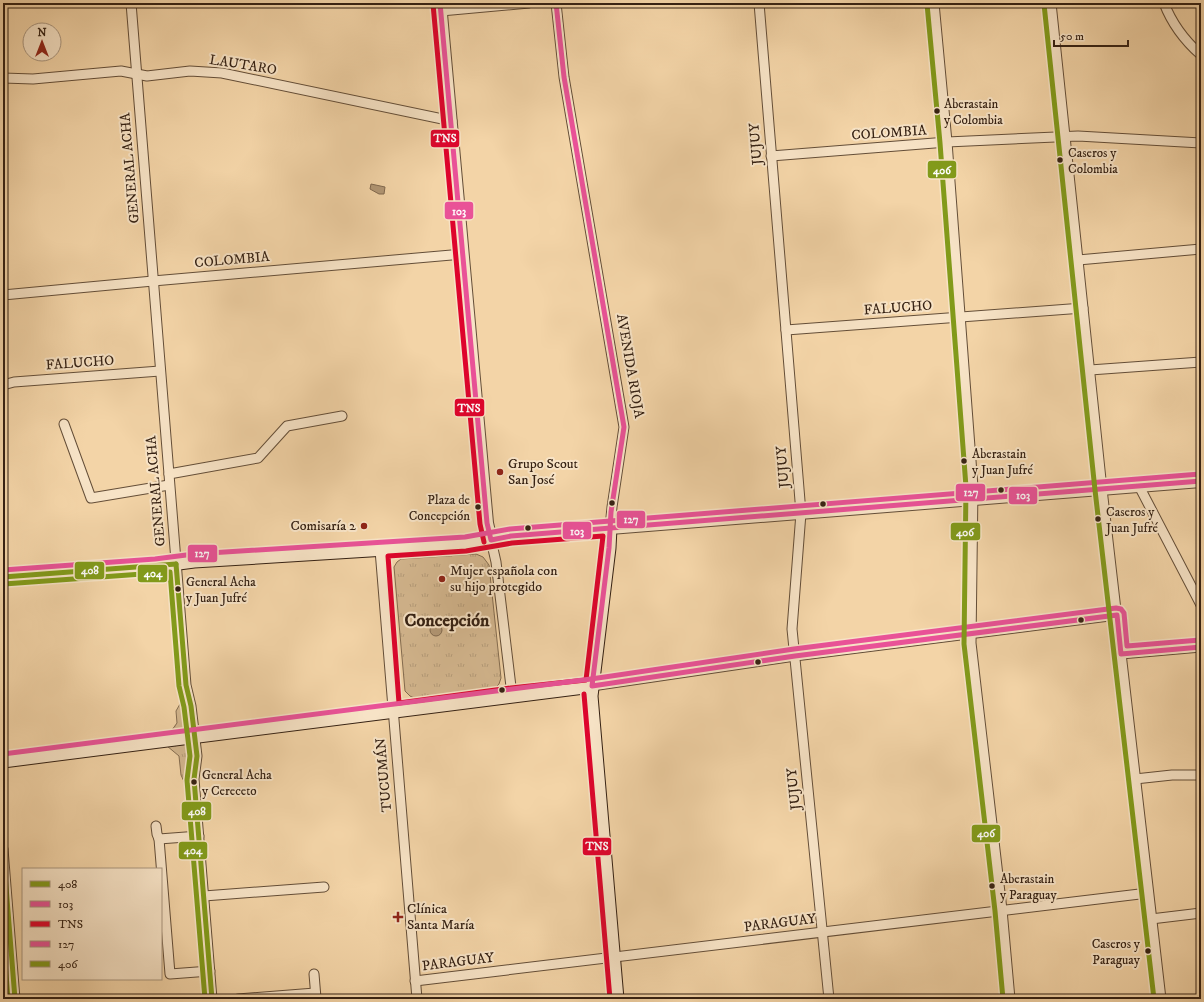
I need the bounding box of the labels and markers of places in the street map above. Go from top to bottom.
place label: Aberastain y Colombia [944,96,1003,128]
marker: Aberastain y Colombia [932,106,942,116]
place label: Caseros y Colombia [1068,145,1118,177]
marker: Caseros y Colombia [1055,155,1065,165]
place label: Aberastain y Juan Jufré [972,446,1033,478]
place label: Grupo Scout San José [508,455,579,489]
marker: Aberastain y Juan Jufré [959,456,969,466]
marker: Grupo Scout San José [495,467,505,477]
unlabelled marker [996,485,1006,495]
place label: Plaza de Concepción [409,492,470,524]
unlabelled marker [607,498,617,508]
unlabelled marker [818,499,828,509]
marker: Plaza de Concepción [473,502,483,512]
place label: Caseros y Juan Jufré [1105,504,1158,536]
marker: Caseros y Juan Jufré [1093,514,1103,524]
place label: Comisaría 2 [290,517,356,535]
marker: Comisaría 2 [359,521,369,531]
unlabelled marker [523,523,533,533]
place label: Mujer española con su hijo protegido [450,562,558,596]
place label: General Acha y Juan Jufré [186,574,256,606]
marker: Mujer española con su hijo protegido [437,574,447,584]
marker: General Acha y Juan Jufré [173,584,183,594]
unlabelled marker [1076,615,1086,625]
unlabelled marker [753,657,763,667]
unlabelled marker [497,685,507,695]
place label: General Acha y Cereceto [202,767,272,799]
marker: General Acha y Cereceto [189,777,199,787]
place label: Aberastain y Paraguay [1000,871,1057,903]
marker: Aberastain y Paraguay [987,881,997,891]
place label: Clínica Santa María [407,900,475,934]
marker: Clínica Santa María [392,911,404,923]
place label: Caseros y Paraguay [1092,936,1141,968]
marker: Caseros y Paraguay [1143,946,1153,956]

